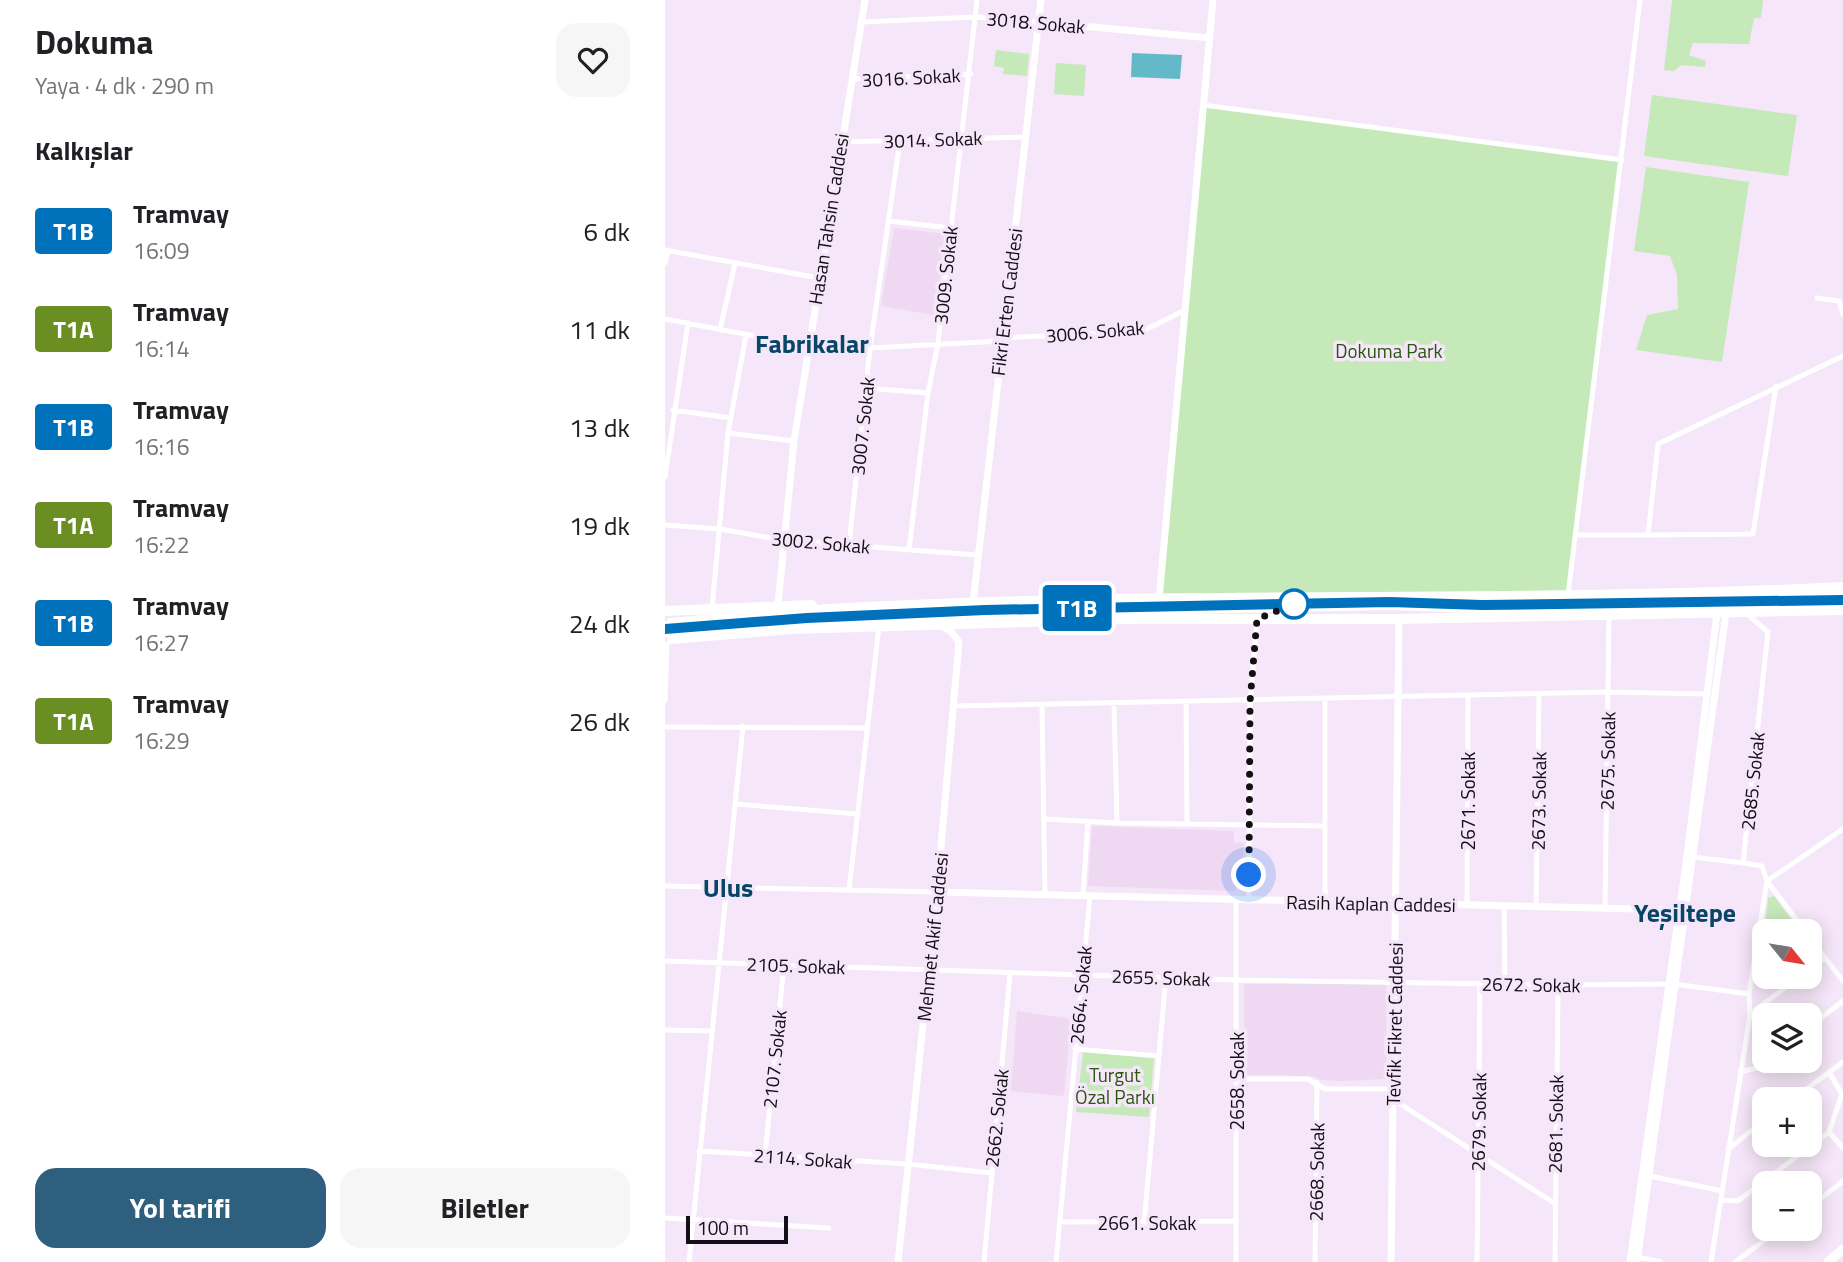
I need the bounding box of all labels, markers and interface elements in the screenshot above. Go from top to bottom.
street label: 3018. Sokak [986,3,1086,41]
text: Dokuma [35,17,153,67]
button: heart [556,23,630,97]
street label: 3016. Sokak [861,60,961,94]
text: Yaya · 4 dk · 290 m [35,68,214,103]
street label: 3014. Sokak [883,123,983,155]
text: Kalkışlar [35,131,133,170]
street label: Hasan Tahsin Caddesi [800,131,856,307]
text: Tramvay [133,194,229,233]
text: 6 dk [584,212,630,251]
text: T1B [53,213,94,249]
street label: 3009. Sokak [925,224,965,326]
street label: Fikri Erten Caddesi [983,227,1029,377]
text: 16:09 [133,233,190,268]
text: Tramvay [133,292,229,331]
text: 11 dk [569,310,630,349]
text: T1A [53,311,94,347]
street label: 3006. Sokak [1045,312,1145,350]
district label: Fabrikalar [755,324,869,363]
text: 16:14 [133,331,190,366]
park label: Dokuma Park [1335,336,1443,365]
street label: 3007. Sokak [842,375,882,477]
text: Tramvay [133,390,229,429]
text: 13 dk [569,408,630,447]
text: T1B [53,409,94,445]
text: 16:16 [133,429,190,464]
text: Tramvay [133,488,229,527]
text: 19 dk [569,506,630,545]
text: T1A [53,507,94,543]
street label: 3002. Sokak [771,523,871,561]
text: 16:22 [133,527,190,562]
line badge: T1B [1037,585,1117,631]
text: Tramvay [133,586,229,625]
unlabelled marker [1279,589,1309,619]
text: T1B [1057,590,1097,626]
text: 24 dk [569,604,630,643]
text: T1B [53,605,94,641]
text: 16:27 [133,625,190,660]
text: Tramvay [133,684,229,723]
text: 26 dk [569,702,630,741]
text: T1A [53,703,94,739]
street label: 2675. Sokak [1592,711,1622,811]
text: 16:29 [133,723,190,758]
street label: 2685. Sokak [1732,730,1772,832]
street label: 2673. Sokak [1523,751,1553,851]
street label: 2671. Sokak [1453,752,1482,850]
street label: Mehmet Akif Caddesi [909,851,955,1023]
your location [1231,857,1266,892]
district label: Ulus [703,868,753,907]
street label: Rasih Kaplan Caddesi [1286,887,1456,919]
district label: Yeşiltepe [1634,893,1736,932]
north arrow [1752,919,1822,989]
map controls [1752,919,1822,1241]
street label: Tevfik Fikret Caddesi [1378,942,1410,1106]
street label: 2664. Sokak [1061,945,1099,1045]
street label: 2105. Sokak [746,949,846,981]
street label: 2655. Sokak [1111,961,1211,993]
street label: 2672. Sokak [1481,969,1581,999]
button: layers [1752,1003,1822,1073]
street label: 2107. Sokak [754,1008,794,1110]
street label: 2658. Sokak [1222,1032,1251,1130]
park label: Turgut Özal Parkı [1075,1060,1155,1111]
street label: 2662. Sokak [976,1067,1016,1169]
street label: 2679. Sokak [1463,1072,1493,1172]
street label: 2681. Sokak [1540,1074,1570,1174]
button: + [1752,1087,1822,1157]
street label: 2668. Sokak [1301,1122,1331,1222]
street label: 2114. Sokak [753,1140,853,1176]
button: Yol tarifi [35,1168,326,1248]
button: Biletler [340,1168,630,1248]
button: − [1752,1171,1822,1241]
street label: 2661. Sokak [1098,1208,1196,1237]
scale bar [686,1213,787,1245]
text: 100 m [697,1213,749,1242]

